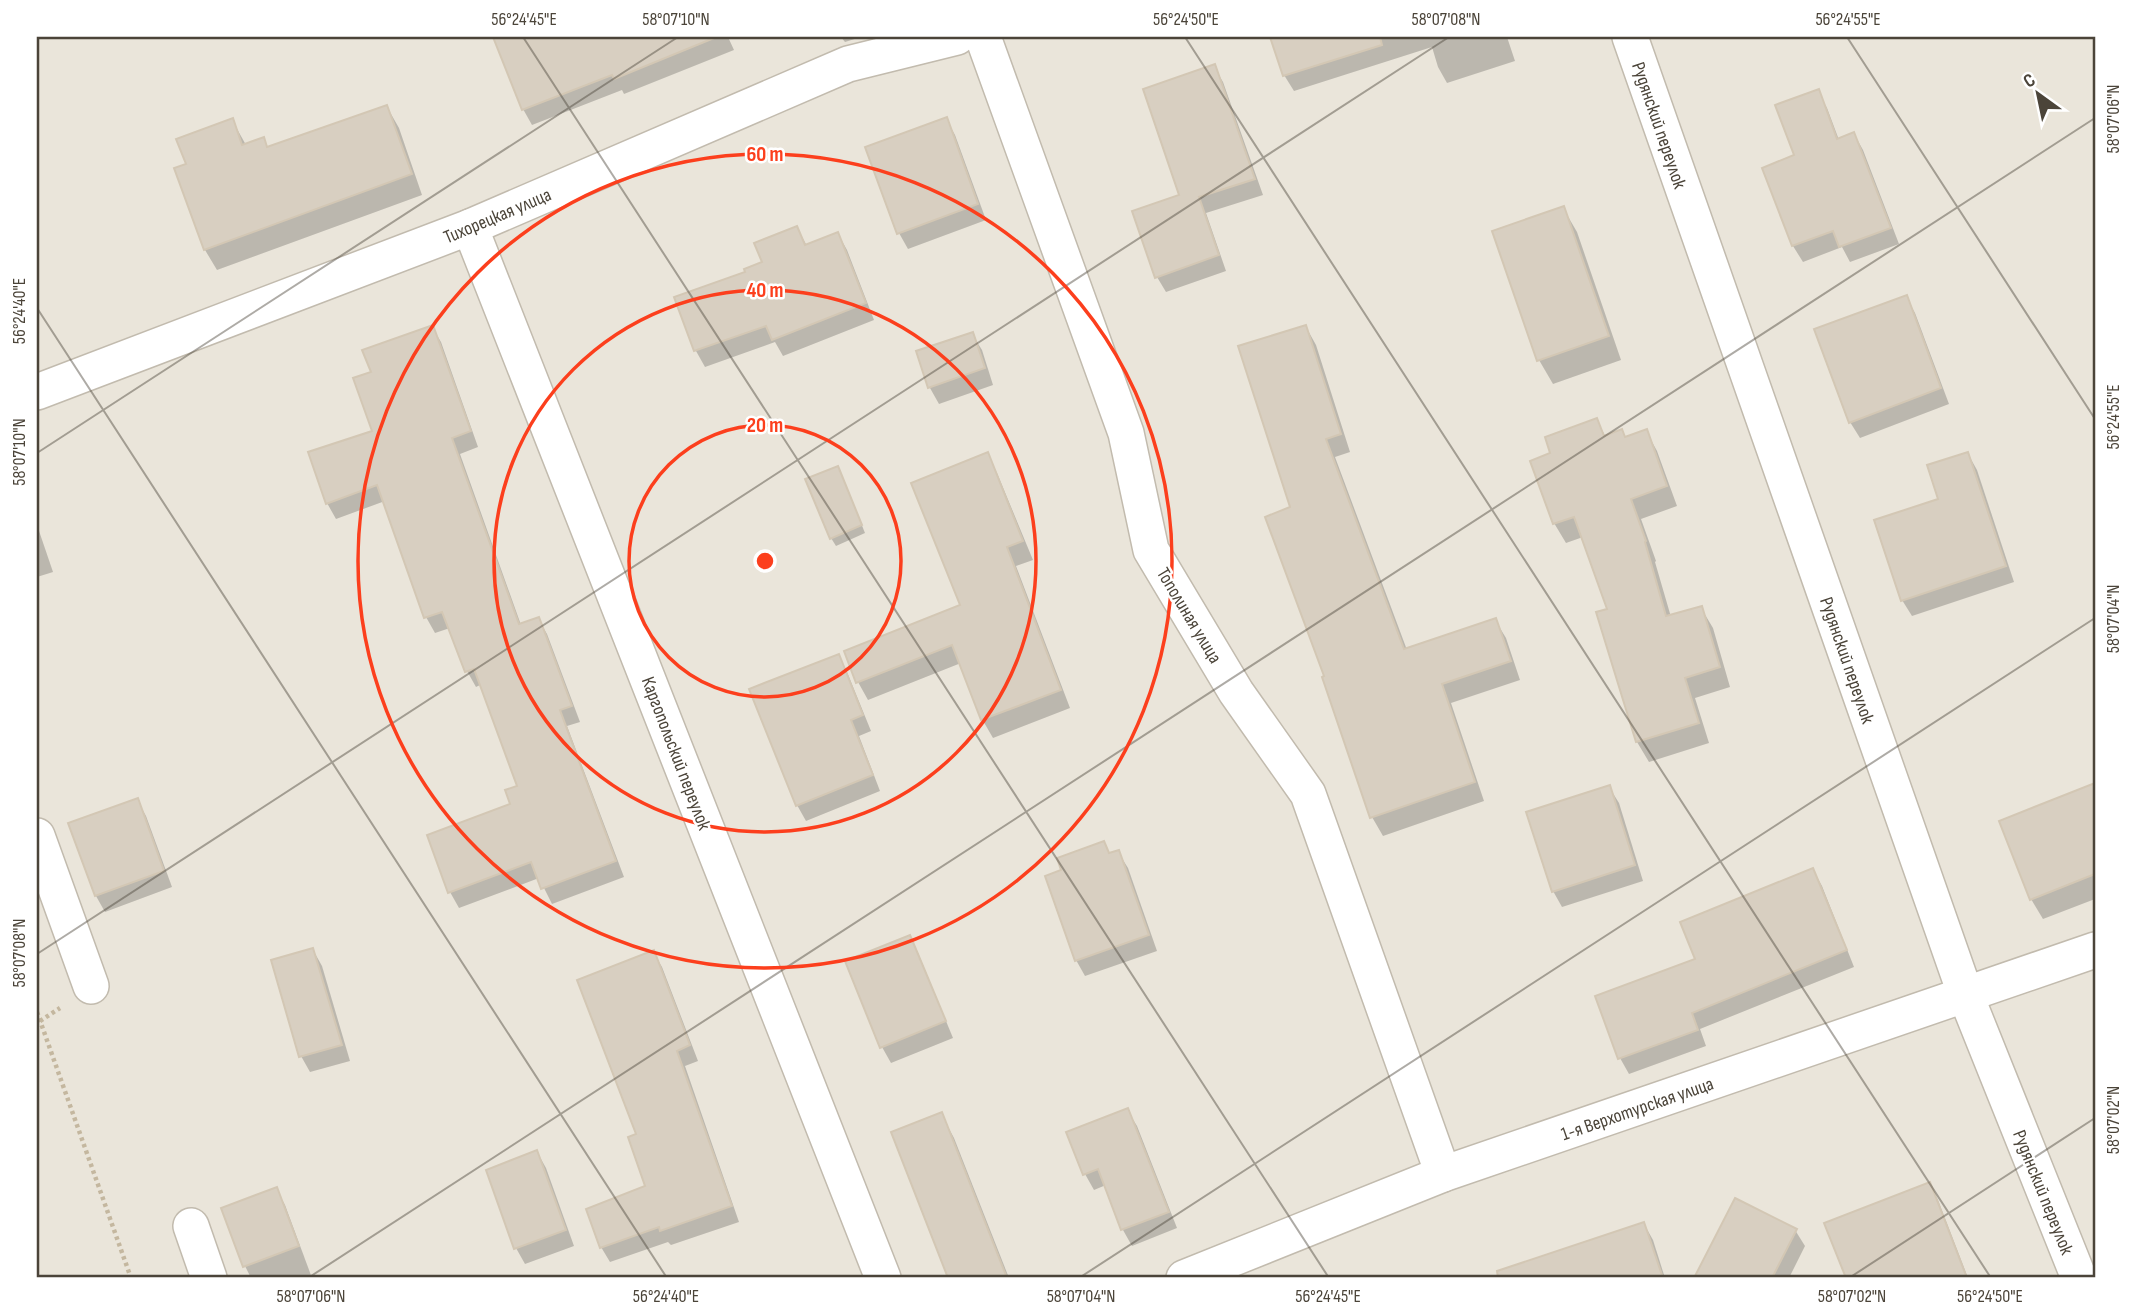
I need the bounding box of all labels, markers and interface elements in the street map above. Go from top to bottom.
text: 56°24'45"E [491,9,557,30]
text: 58°07'10"N [642,9,710,30]
text: 56°24'50"E [1153,9,1219,30]
text: 58°07'08"N [1412,9,1480,30]
text: 56°24'55"E [1815,9,1881,30]
street label: Рудянский переулок [1626,59,1691,193]
north arrow [2002,60,2072,130]
text: С [2019,69,2040,93]
text: 58°07'06"N [2103,84,2124,154]
text: 60 m [746,142,784,167]
street label: Тихорецкая улица [440,183,555,249]
text: 56°24'40"E [9,278,30,344]
text: 40 m [747,278,783,303]
text: 56°24'55"E [2103,384,2124,450]
text: 20 m [747,413,783,438]
text: 58°07'10"N [9,418,30,486]
centre of rings [753,549,777,573]
street label: Тополиная улица [1151,564,1226,668]
text: 58°07'04"N [2103,585,2124,653]
street label: Рудянский переулок [1814,594,1879,728]
street label: Каргопольский переулок [636,674,716,834]
text: 58°07'08"N [9,919,30,987]
street label: 1-я Верхотурская улица [1558,1073,1717,1146]
text: 58°07'02"N [2103,1086,2124,1154]
street label: Рудянский переулок [2007,1127,2078,1259]
text: 58°07'06"N [276,1286,346,1307]
text: 56°24'40"E [633,1286,699,1307]
text: 58°07'04"N [1047,1286,1115,1307]
text: 56°24'45"E [1295,1286,1361,1307]
text: 58°07'02"N [1818,1286,1886,1307]
text: 56°24'50"E [1957,1286,2023,1307]

